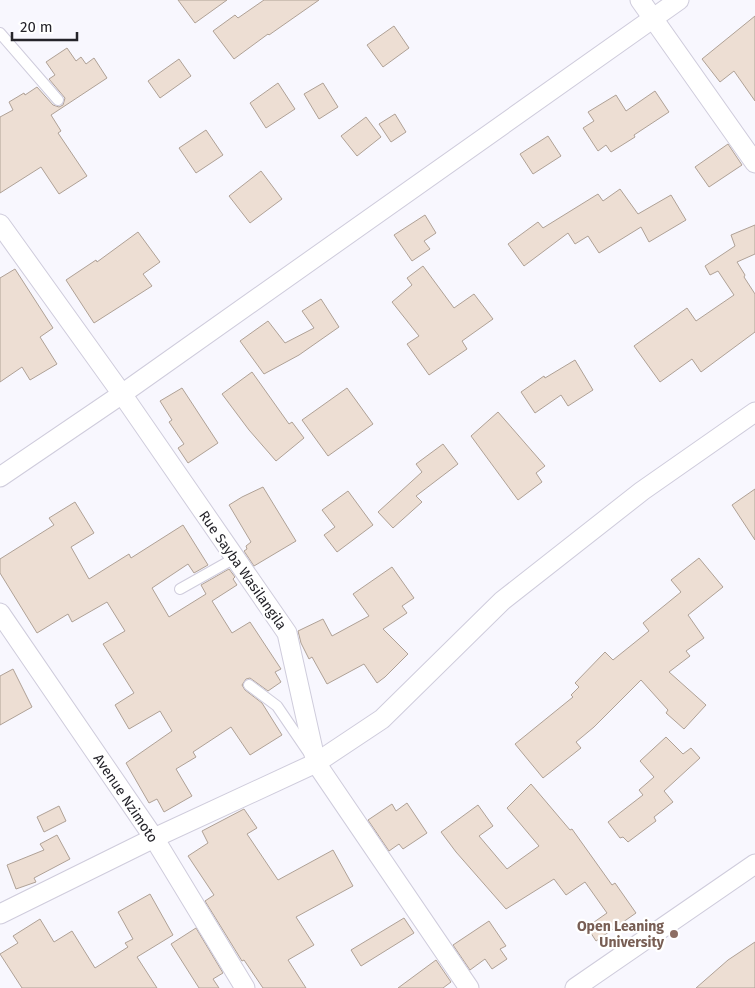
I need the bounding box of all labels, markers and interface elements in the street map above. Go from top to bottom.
scale bar [12,10,78,42]
text: 20 m [20,18,53,36]
street label: Rue Sayba Wasilangila [195,508,290,633]
street label: Avenue Nzimoto [90,751,161,846]
place label: Open Leaning University [577,918,665,951]
marker: Open Leaning University [668,928,680,940]

